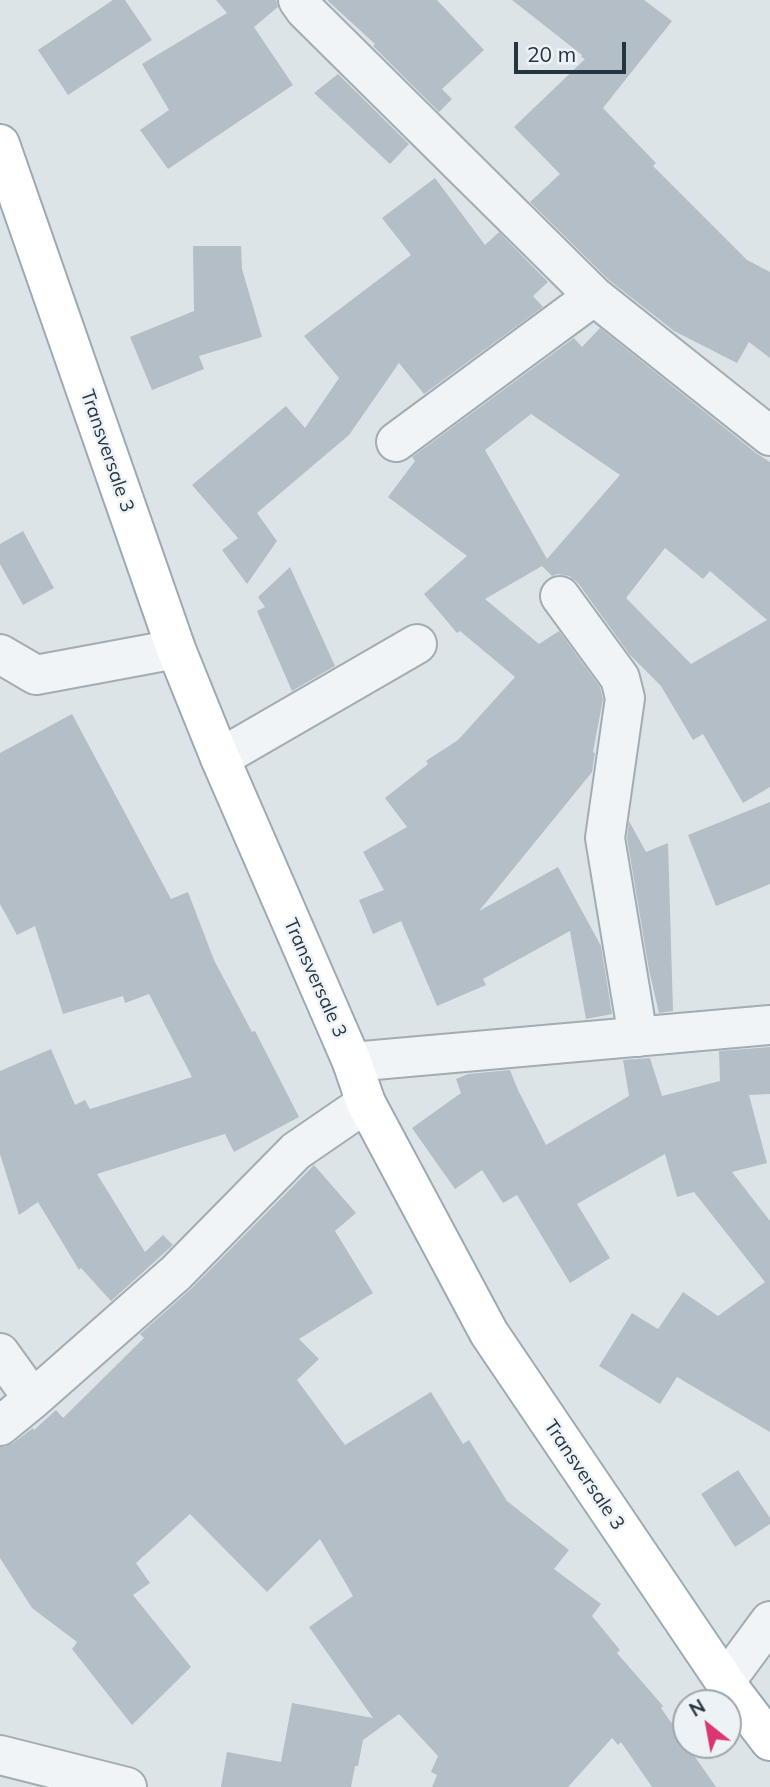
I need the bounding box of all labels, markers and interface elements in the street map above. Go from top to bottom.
scale bar [518,28,630,72]
text: 20 m [527,41,576,67]
street label: Transversale 3 [75,387,139,515]
street label: Transversale 3 [279,915,351,1041]
street label: Transversale 3 [539,1416,629,1534]
north arrow [672,1689,742,1759]
text: N [685,1694,710,1722]

